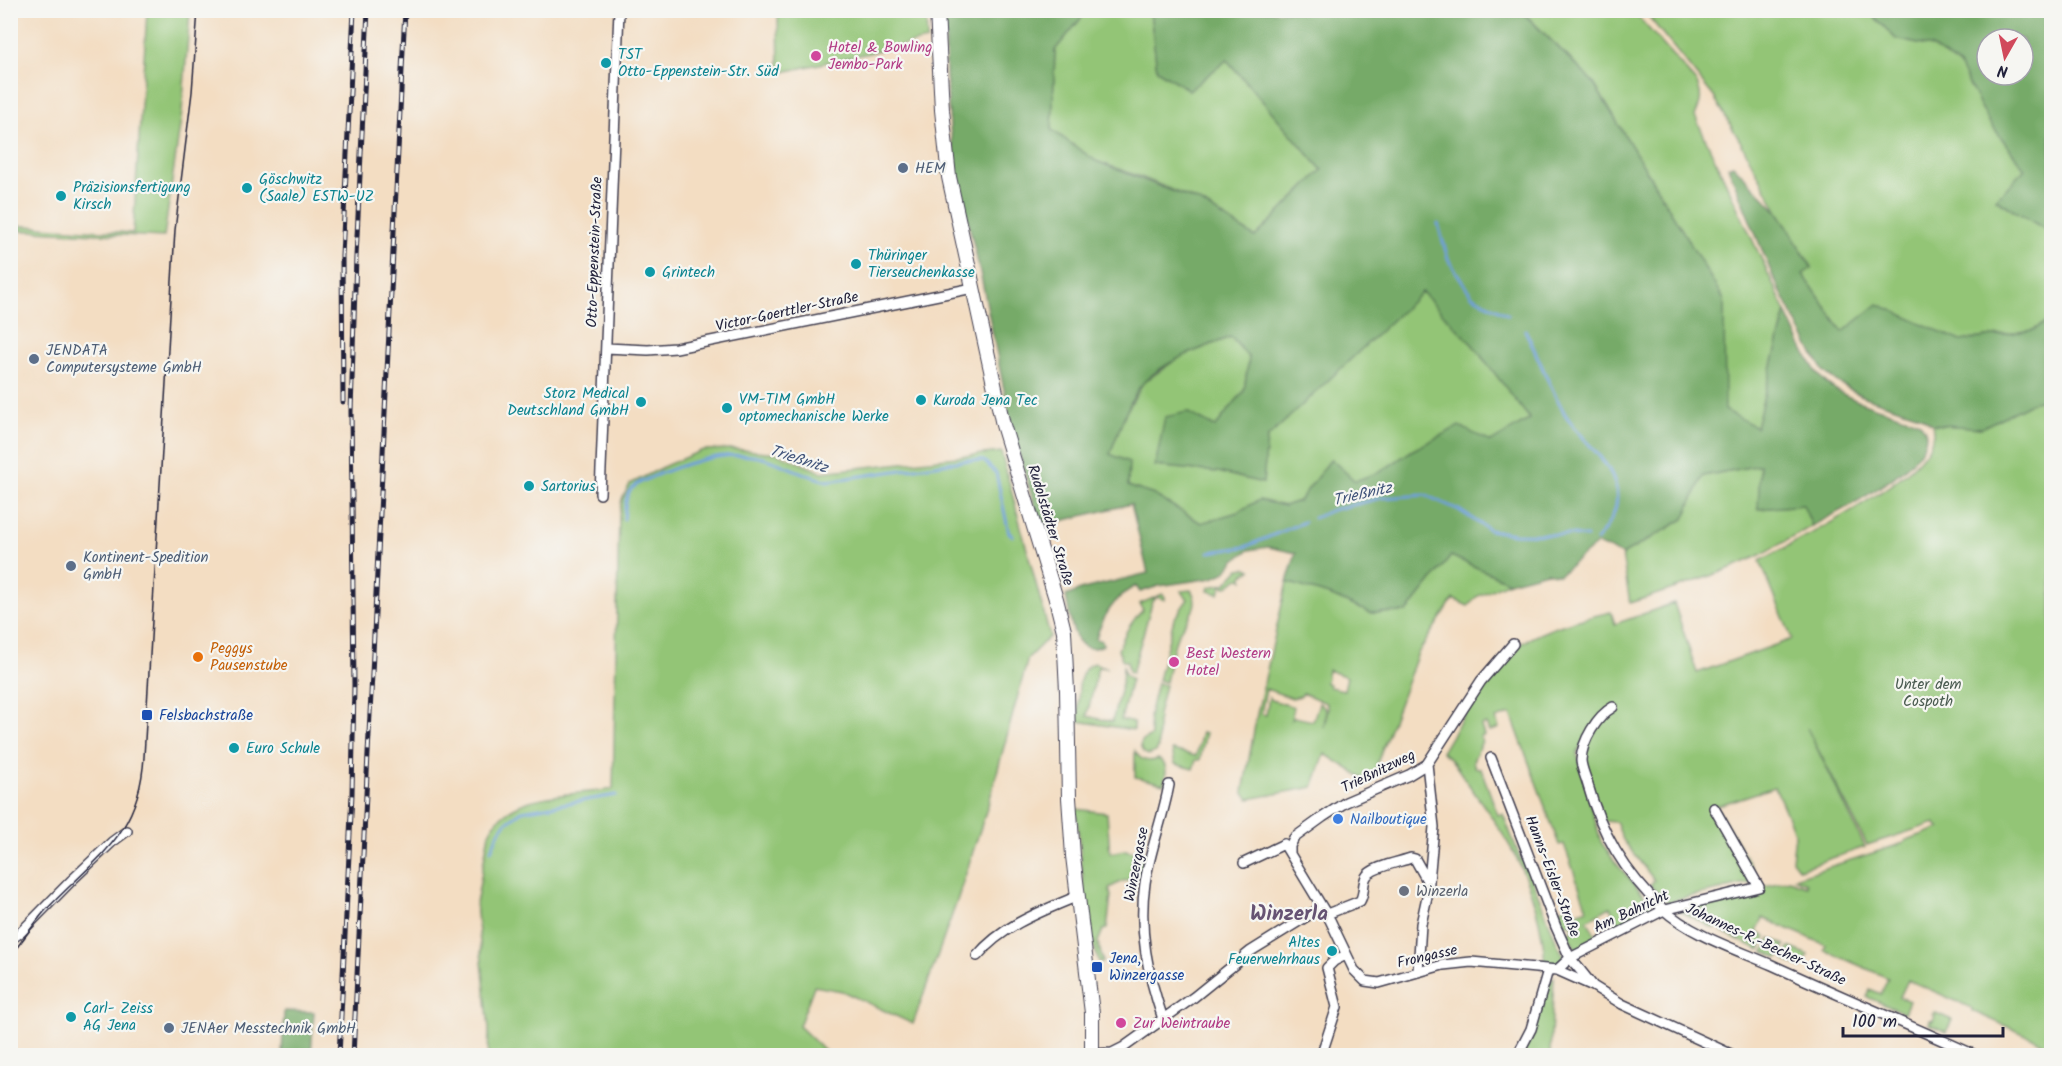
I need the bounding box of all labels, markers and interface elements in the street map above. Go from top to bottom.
north arrow [1975,27,2035,87]
place label: Hotel & Bowling Jembo-Park [828,36,932,77]
place label: TST Otto-Eppenstein-Str. Süd [618,43,779,84]
marker: Hotel & Bowling Jembo-Park [809,49,823,63]
marker: TST Otto-Eppenstein-Str. Süd [599,56,613,70]
text: N [1996,57,2010,83]
place label: HEM [915,157,946,181]
marker: HEM [896,161,910,175]
place label: Göschwitz (Saale) ESTW-UZ [259,168,374,209]
place label: Präzisionsfertigung Kirsch [73,176,191,217]
street label: Otto-Eppenstein-Straße [580,176,610,328]
marker: Göschwitz (Saale) ESTW-UZ [240,181,254,195]
marker: Präzisionsfertigung Kirsch [54,189,68,203]
place label: Thüringer Tierseuchenkasse [868,244,975,285]
marker: Thüringer Tierseuchenkasse [849,257,863,271]
place label: Grintech [662,261,715,285]
marker: Grintech [643,265,657,279]
street label: Victor-Goerttler-Straße [714,285,861,339]
place label: JENDATA Computersysteme GmbH [46,339,202,380]
marker: JENDATA Computersysteme GmbH [27,352,41,366]
place label: Storz Medical Deutschland GmbH [507,382,629,423]
place label: VM-TIM GmbH optomechanische Werke [739,388,889,429]
place label: Kuroda Jena Tec [933,389,1038,413]
marker: Kuroda Jena Tec [914,393,928,407]
marker: Storz Medical Deutschland GmbH [634,395,648,409]
marker: VM-TIM GmbH optomechanische Werke [720,401,734,415]
water label: Trießnitz [766,438,833,481]
street label: Rudolstädter Straße [1020,462,1080,589]
place label: Sartorius [541,475,596,499]
water label: Trießnitz [1330,475,1396,513]
marker: Sartorius [522,479,536,493]
place label: Kontinent-Spedition GmbH [83,546,209,587]
marker: Kontinent-Spedition GmbH [64,559,78,573]
place label: Peggys Pausenstube [210,637,288,678]
place label: Best Western Hotel [1186,642,1271,683]
marker: Peggys Pausenstube [191,650,205,664]
marker: Best Western Hotel [1167,655,1181,669]
park label: Unter dem Cospoth [1895,673,1961,714]
place label: Felsbachstraße [159,704,253,728]
marker: Felsbachstraße [140,708,154,722]
place label: Euro Schule [246,737,320,761]
marker: Euro Schule [227,741,241,755]
street label: Trießnitzweg [1337,744,1420,800]
place label: Nailboutique [1350,808,1427,832]
marker: Nailboutique [1331,812,1345,826]
street label: Hanns-Eisler-Straße [1518,812,1586,941]
street label: Winzergasse [1118,825,1156,903]
place label: Winzerla [1416,880,1468,904]
marker: Winzerla [1397,884,1411,898]
street label: Am Bahricht [1590,884,1673,940]
street label: Johannes-R.-Becher-Straße [1681,897,1850,993]
district label: Winzerla [1250,898,1328,931]
place label: Altes Feuerwehrhaus [1228,931,1321,972]
street label: Frongasse [1395,938,1460,976]
marker: Altes Feuerwehrhaus [1325,944,1339,958]
place label: Jena, Winzergasse [1109,947,1185,988]
marker: Jena, Winzergasse [1090,960,1104,974]
place label: Carl- Zeiss AG Jena [83,997,154,1038]
scale bar [1843,1000,2004,1038]
text: 100 m [1852,1008,1897,1037]
marker: Carl- Zeiss AG Jena [64,1010,78,1024]
place label: Zur Weintraube [1133,1012,1230,1036]
marker: Zur Weintraube [1114,1016,1128,1030]
place label: JENAer Messtechnik GmbH [181,1017,356,1041]
marker: JENAer Messtechnik GmbH [162,1021,176,1035]

